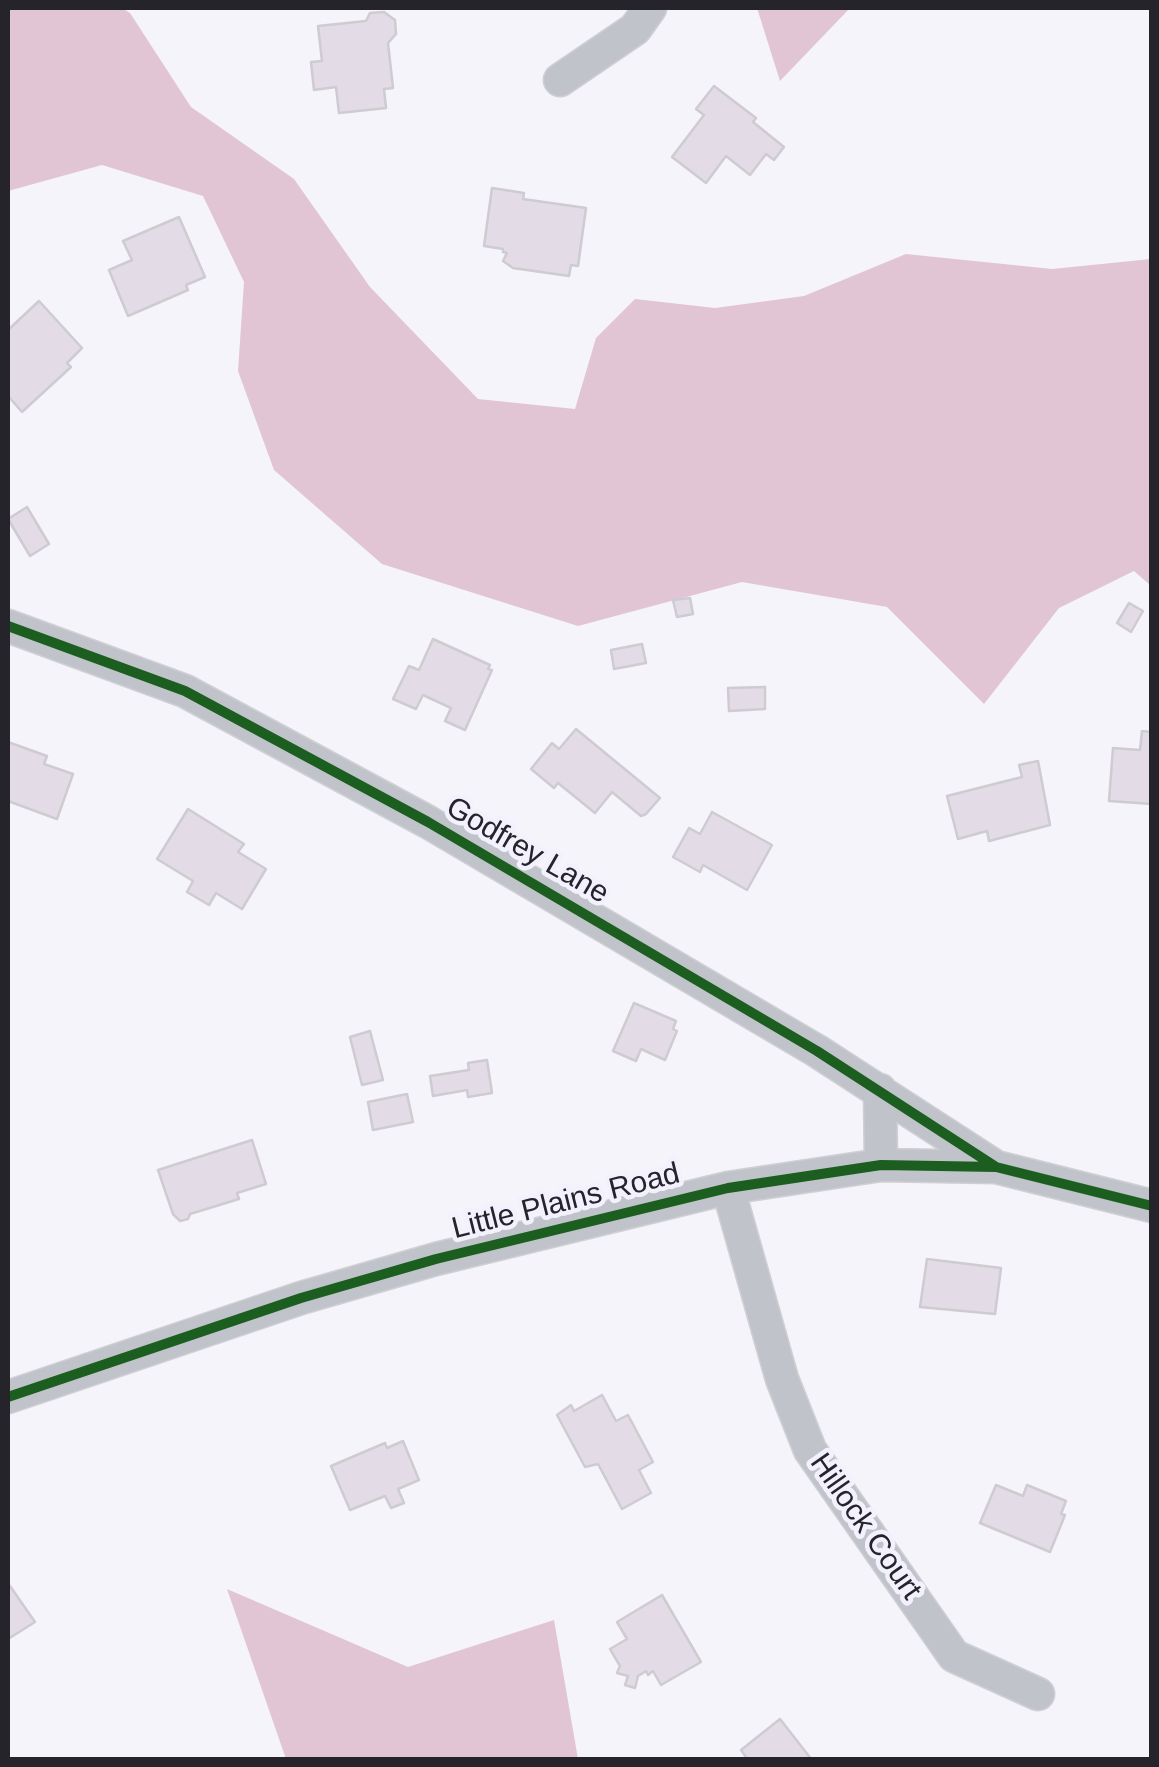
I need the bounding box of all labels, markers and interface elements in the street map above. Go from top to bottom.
street label: Godfrey Lane [439,790,615,912]
street label: Little Plains Road [448,1156,684,1248]
street label: Hillock Court [801,1447,929,1607]

